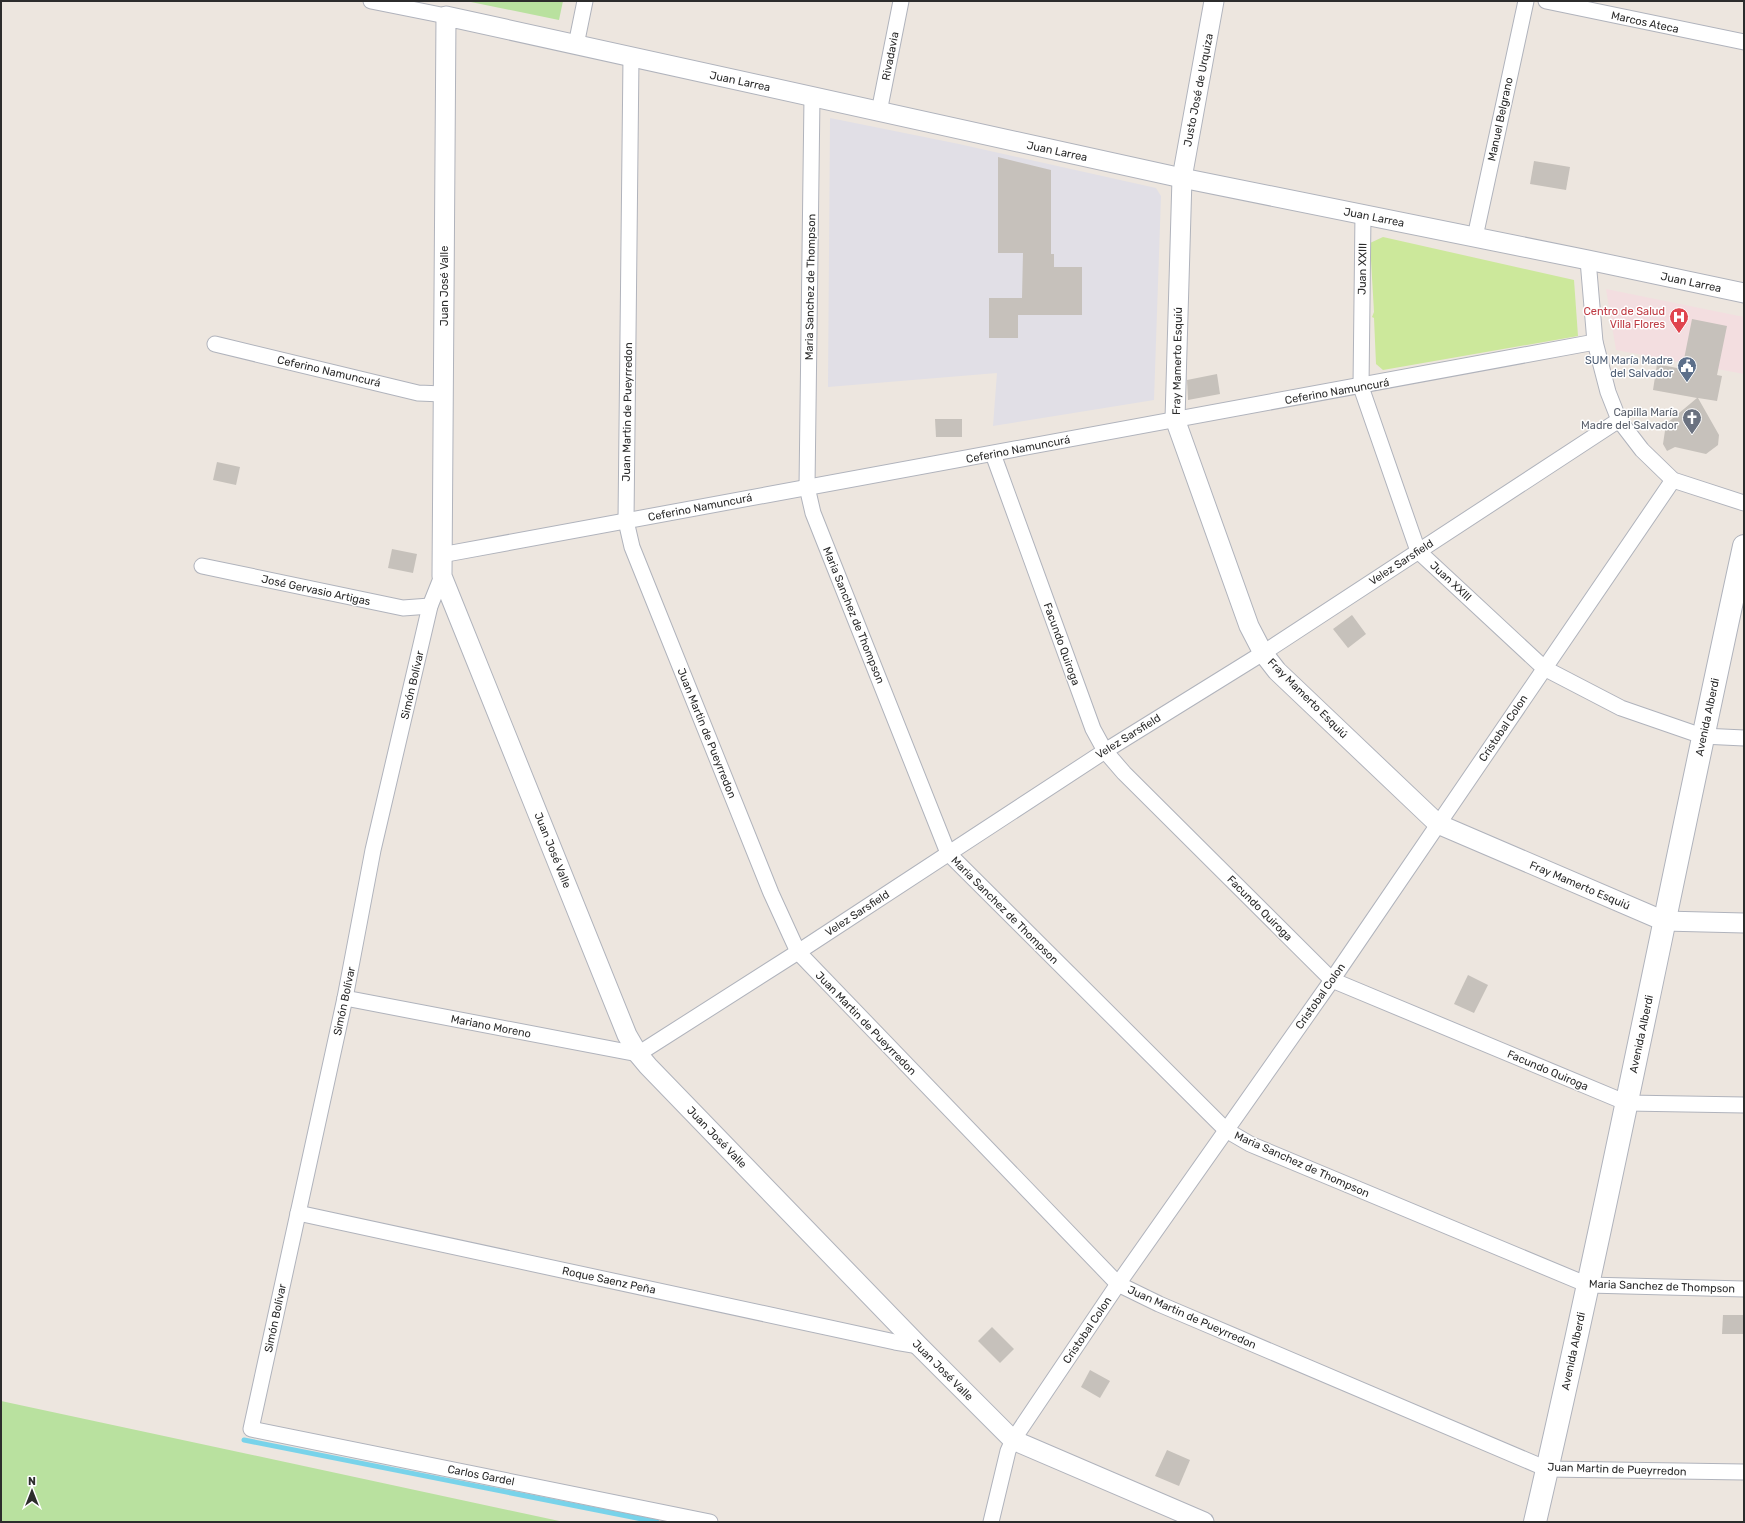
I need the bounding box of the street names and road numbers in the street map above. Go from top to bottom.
street label: Marcos Ateca [1610,9,1680,36]
street label: Rivadavia [879,31,902,81]
street label: Justo José de Urquiza [1181,32,1216,148]
street label: Juan Larrea [708,69,771,94]
street label: Manuel Belgrano [1485,76,1516,162]
street label: Juan Larrea [1025,139,1088,164]
street label: Juan Larrea [1342,205,1405,230]
street label: Maria Sanchez de Thompson [803,214,818,360]
street label: Juan XXIII [1356,243,1369,295]
street label: Juan José Valle [438,246,451,326]
street label: Juan Larrea [1659,270,1722,295]
street label: Fray Mamerto Esquiú [1170,307,1185,415]
street label: Juan Martin de Pueyrredon [620,342,635,482]
street label: Ceferino Namuncurá [276,353,382,390]
street label: Ceferino Namuncurá [1284,376,1390,407]
street label: Ceferino Namuncurá [965,433,1071,466]
street label: Ceferino Namuncurá [647,491,753,524]
street label: Velez Sarsfield [1367,537,1436,588]
street label: Maria Sanchez de Thompson [820,545,887,686]
street label: Juan XXIII [1427,559,1474,604]
street label: José Gervasio Artigas [260,573,372,608]
street label: Facundo Quiroga [1041,601,1082,687]
street label: Simón Bolívar [398,649,427,721]
street label: Fray Mamerto Esquiú [1265,656,1350,741]
street label: Juan Martin de Pueyrredon [674,666,739,800]
street label: Avenida Alberdi [1693,677,1722,757]
street label: Cristobal Colon [1476,692,1531,764]
street label: Velez Sarsfield [1093,711,1163,762]
street label: Juan José Valle [531,810,574,890]
street label: Maria Sanchez de Thompson [948,854,1061,967]
street label: Fray Mamerto Esquiú [1528,858,1632,912]
street label: Facundo Quiroga [1224,873,1295,944]
street label: Velez Sarsfield [823,888,892,939]
street label: Cristobal Colon [1293,961,1348,1032]
street label: Simón Bolívar [331,965,358,1037]
street label: Juan Martin de Pueyrredon [813,969,919,1078]
street label: Avenida Alberdi [1627,994,1656,1074]
street label: Mariano Moreno [450,1012,532,1041]
street label: Facundo Quiroga [1505,1048,1590,1093]
street label: Juan José Valle [684,1104,749,1171]
street label: Maria Sanchez de Thompson [1232,1129,1371,1200]
street label: Roque Saenz Peña [561,1264,657,1297]
street label: Maria Sanchez de Thompson [1589,1277,1735,1296]
street label: Simón Bolívar [262,1282,289,1354]
street label: Juan Martin de Pueyrredon [1126,1283,1258,1352]
street label: Cristobal Colon [1060,1294,1115,1366]
street label: Avenida Alberdi [1559,1311,1588,1391]
street label: Juan José Valle [910,1337,976,1403]
street label: Juan Martin de Pueyrredon [1547,1461,1687,1478]
street label: Carlos Gardel [446,1463,515,1488]

